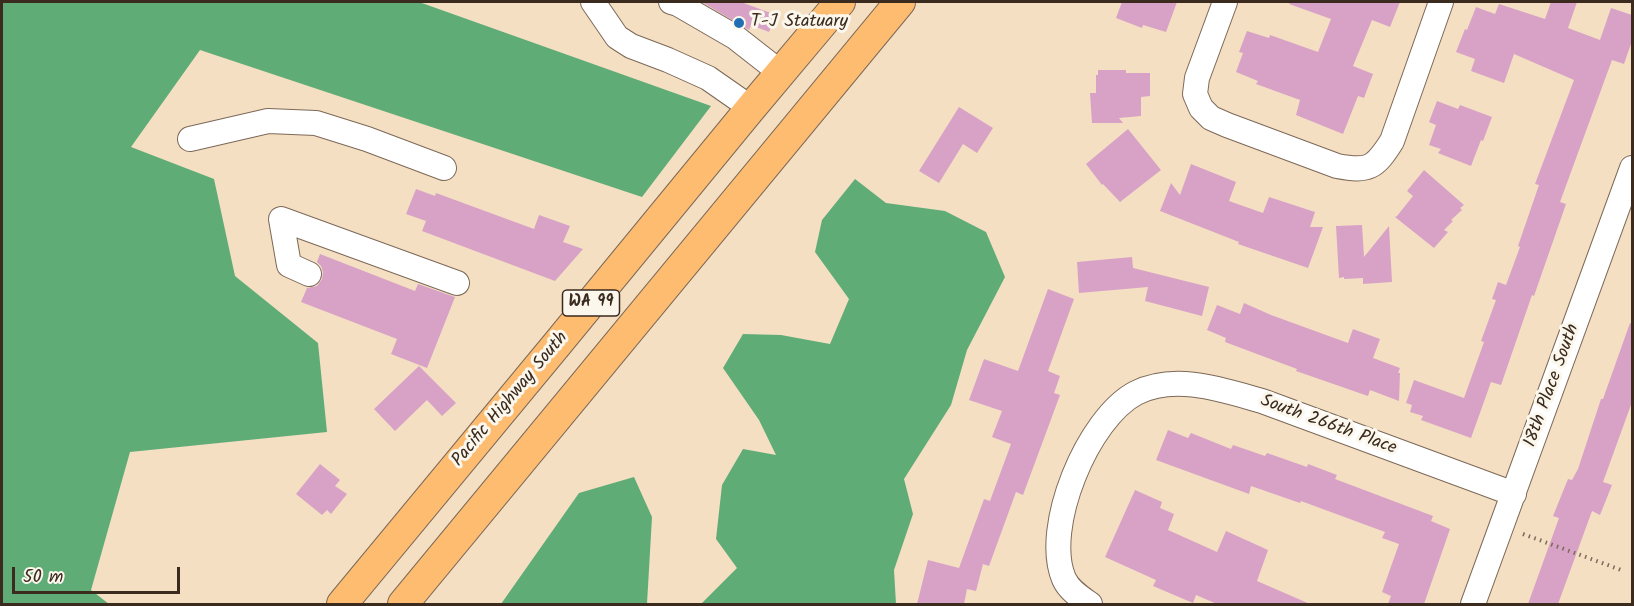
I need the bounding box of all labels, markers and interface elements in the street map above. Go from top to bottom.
place label: T-J Statuary [751,12,848,34]
marker: T-J Statuary [732,16,746,30]
road number: WA 99 [562,290,620,316]
street label: 18th Place South [1521,322,1585,450]
street label: Pacific Highway South [448,328,574,472]
street label: South 266th Place [1257,391,1399,461]
scale bar [15,555,183,593]
text: 50 m [23,563,63,592]

